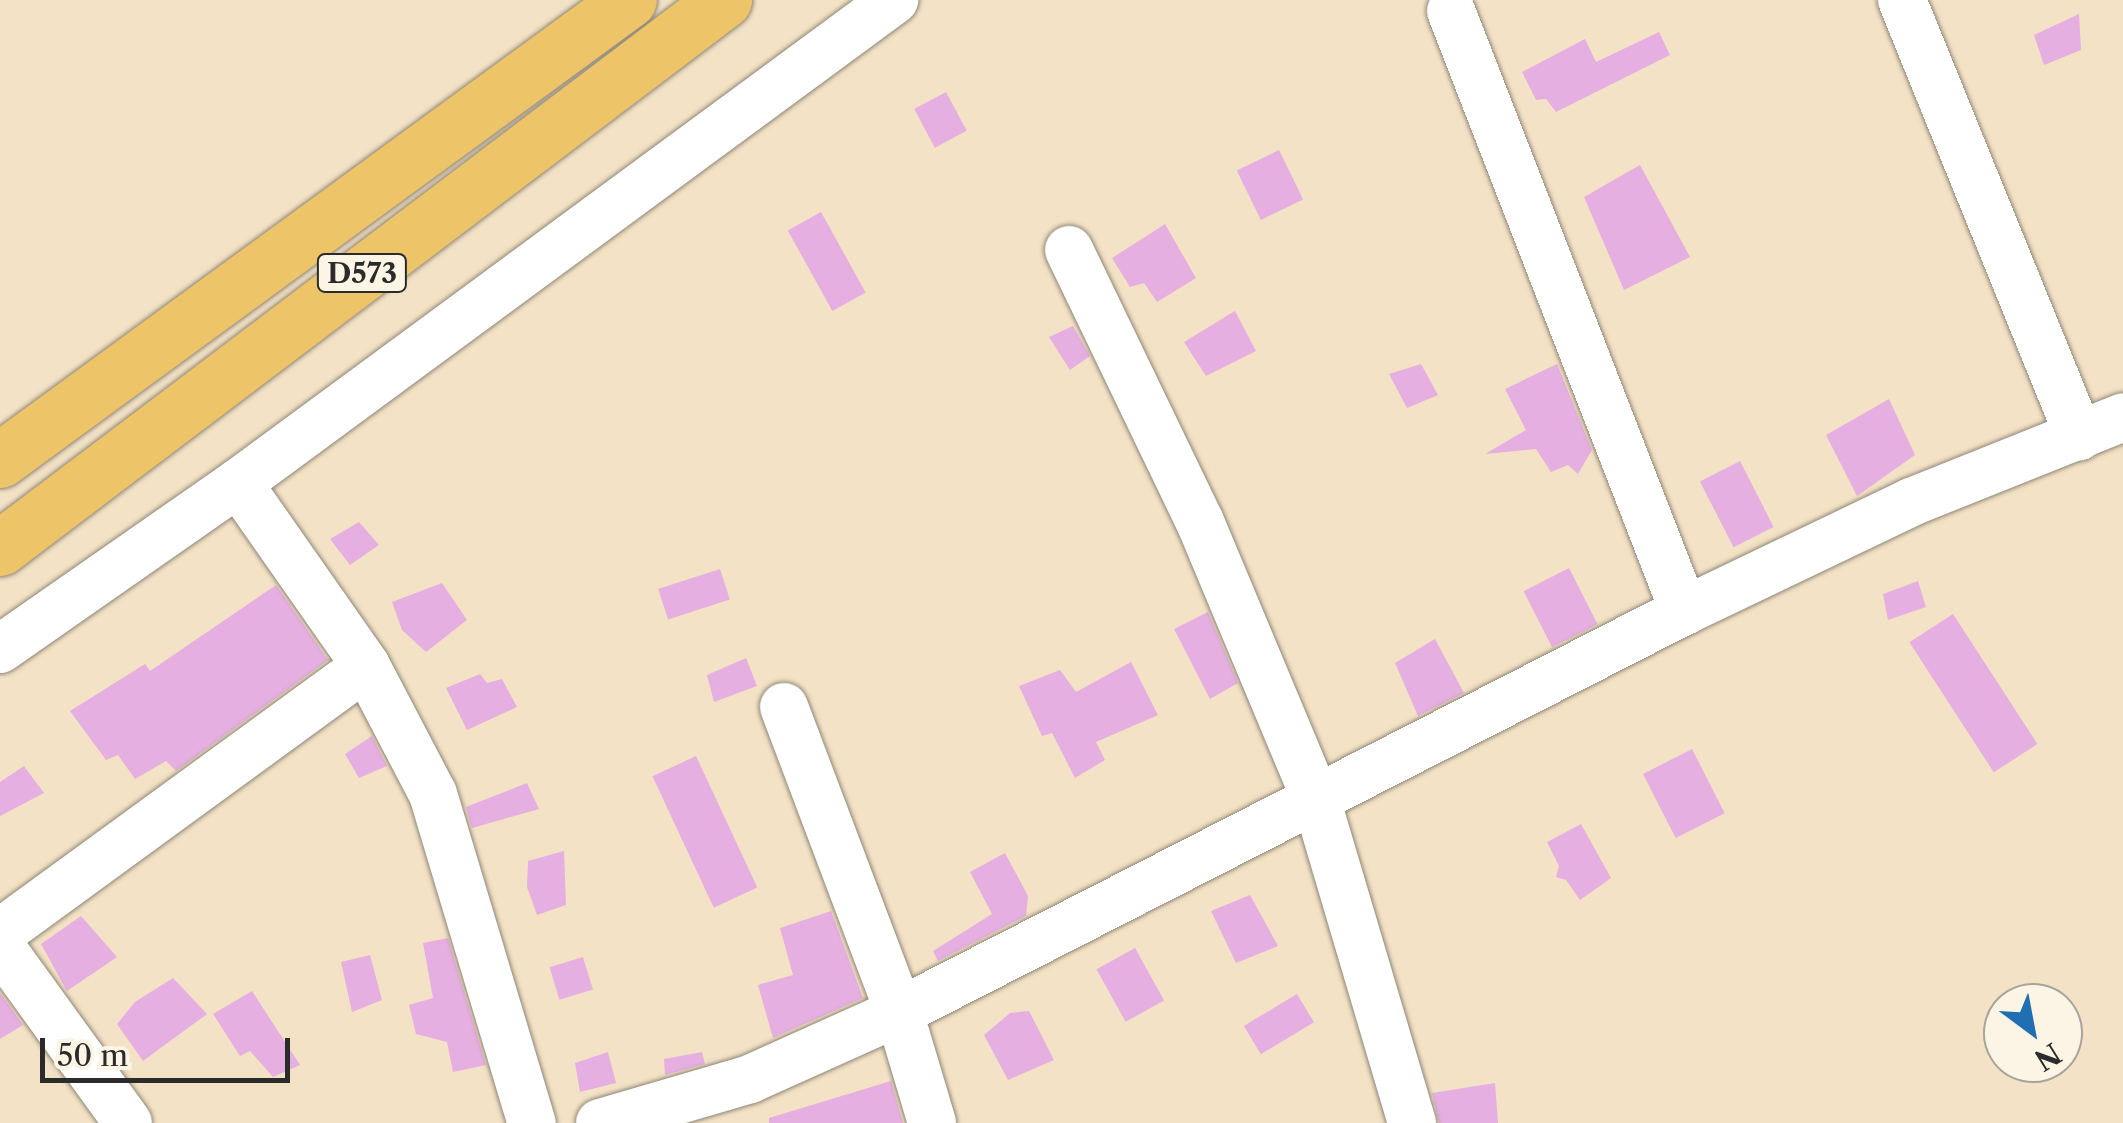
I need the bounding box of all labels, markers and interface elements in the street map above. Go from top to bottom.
road number: D573 [314,250,410,296]
north arrow [1983,983,2083,1083]
scale bar [45,1018,295,1080]
text: N [2029,1036,2067,1078]
text: 50 m [57,1037,128,1074]

